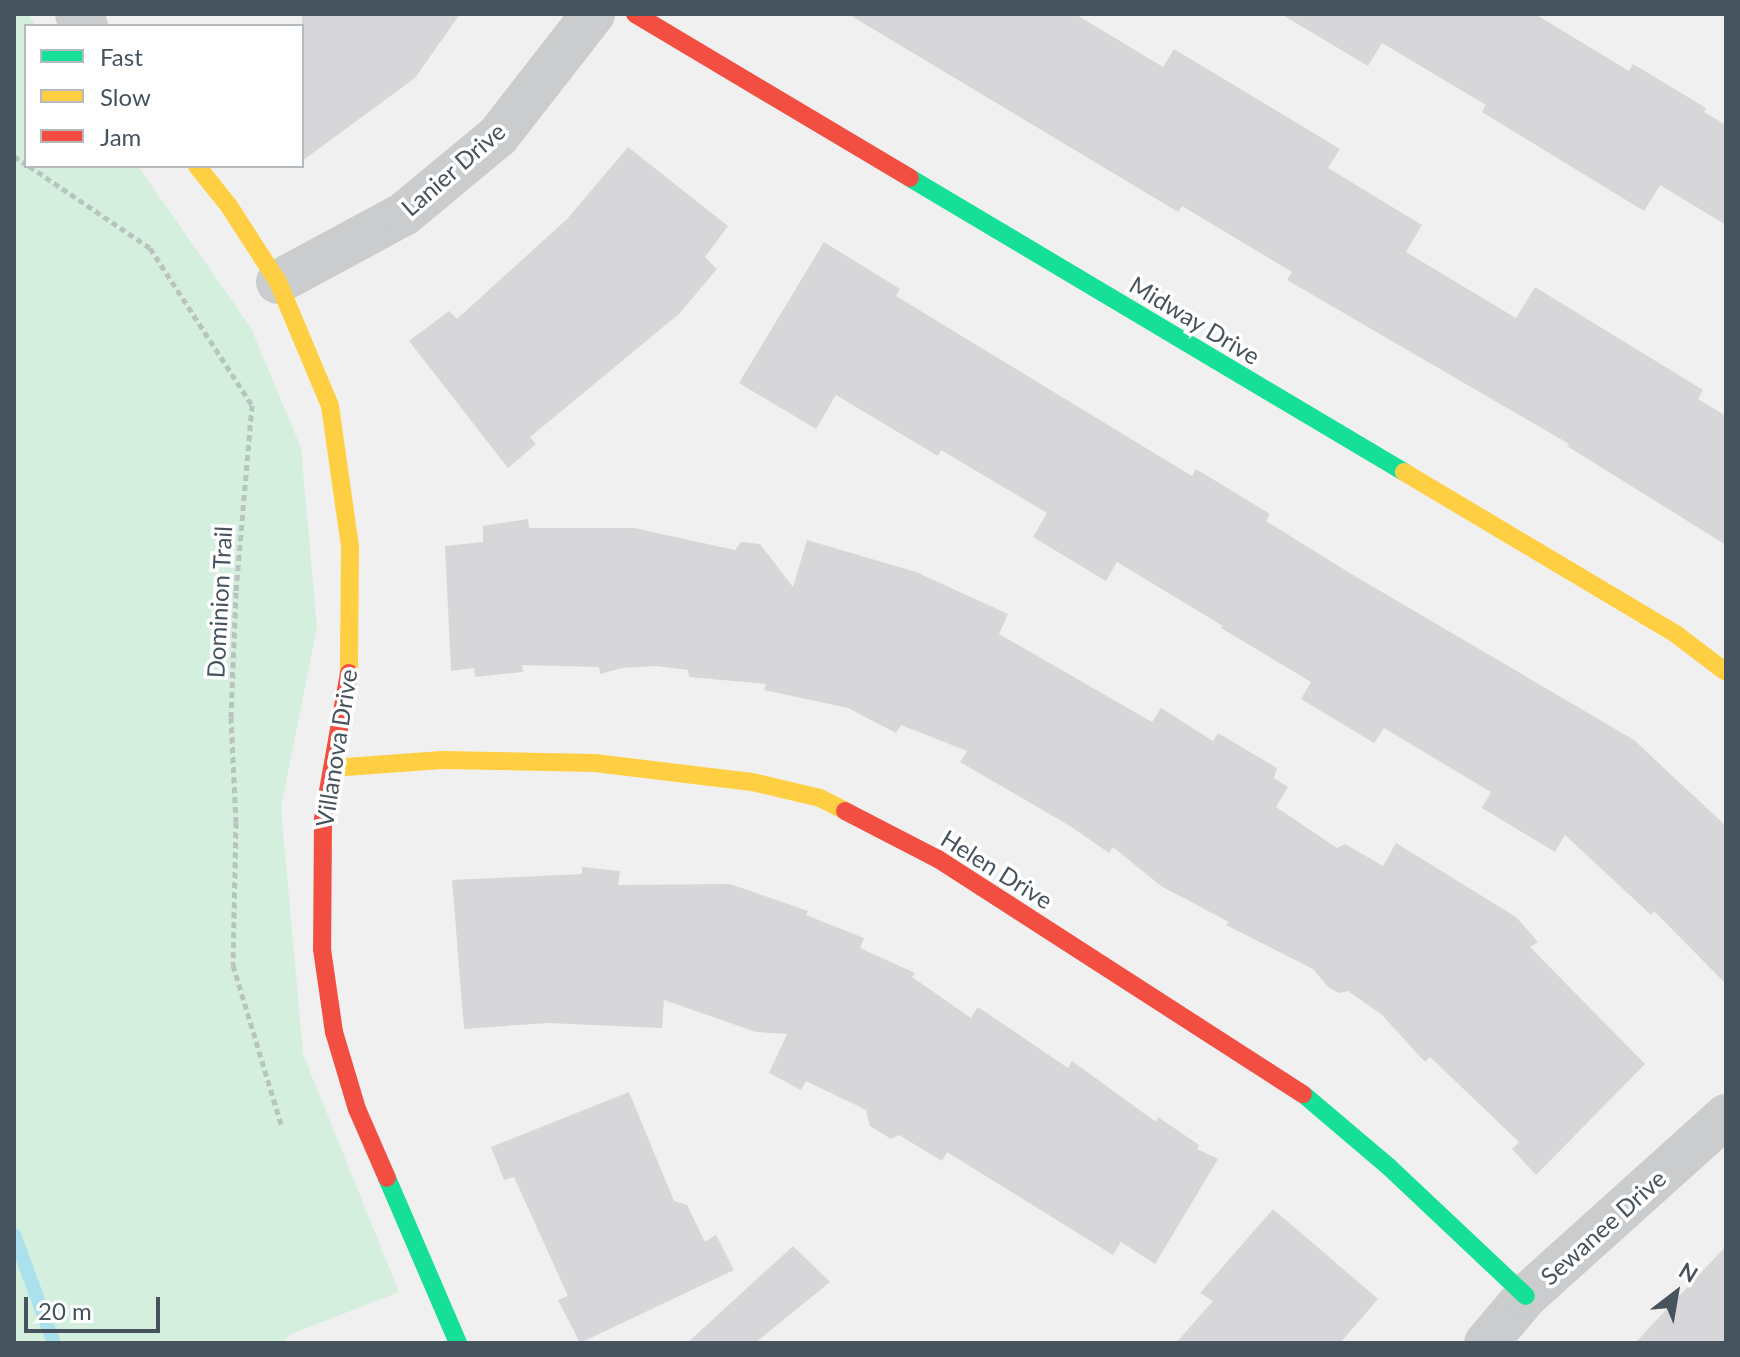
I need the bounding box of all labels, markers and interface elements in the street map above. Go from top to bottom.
legend [24,24,304,168]
text: Fast [100,42,143,71]
text: Slow [100,82,151,111]
street label: Lanier Drive [395,116,511,222]
text: Jam [100,122,141,151]
street label: Midway Drive [1124,270,1266,370]
street label: Dominion Trail [201,525,237,679]
street label: Villanova Drive [309,667,363,829]
street label: Helen Drive [936,823,1058,915]
street label: Sewanee Drive [1535,1163,1671,1291]
north arrow [1636,1253,1716,1333]
text: N [1674,1256,1703,1288]
scale bar [28,1281,164,1331]
text: 20 m [38,1296,92,1325]

